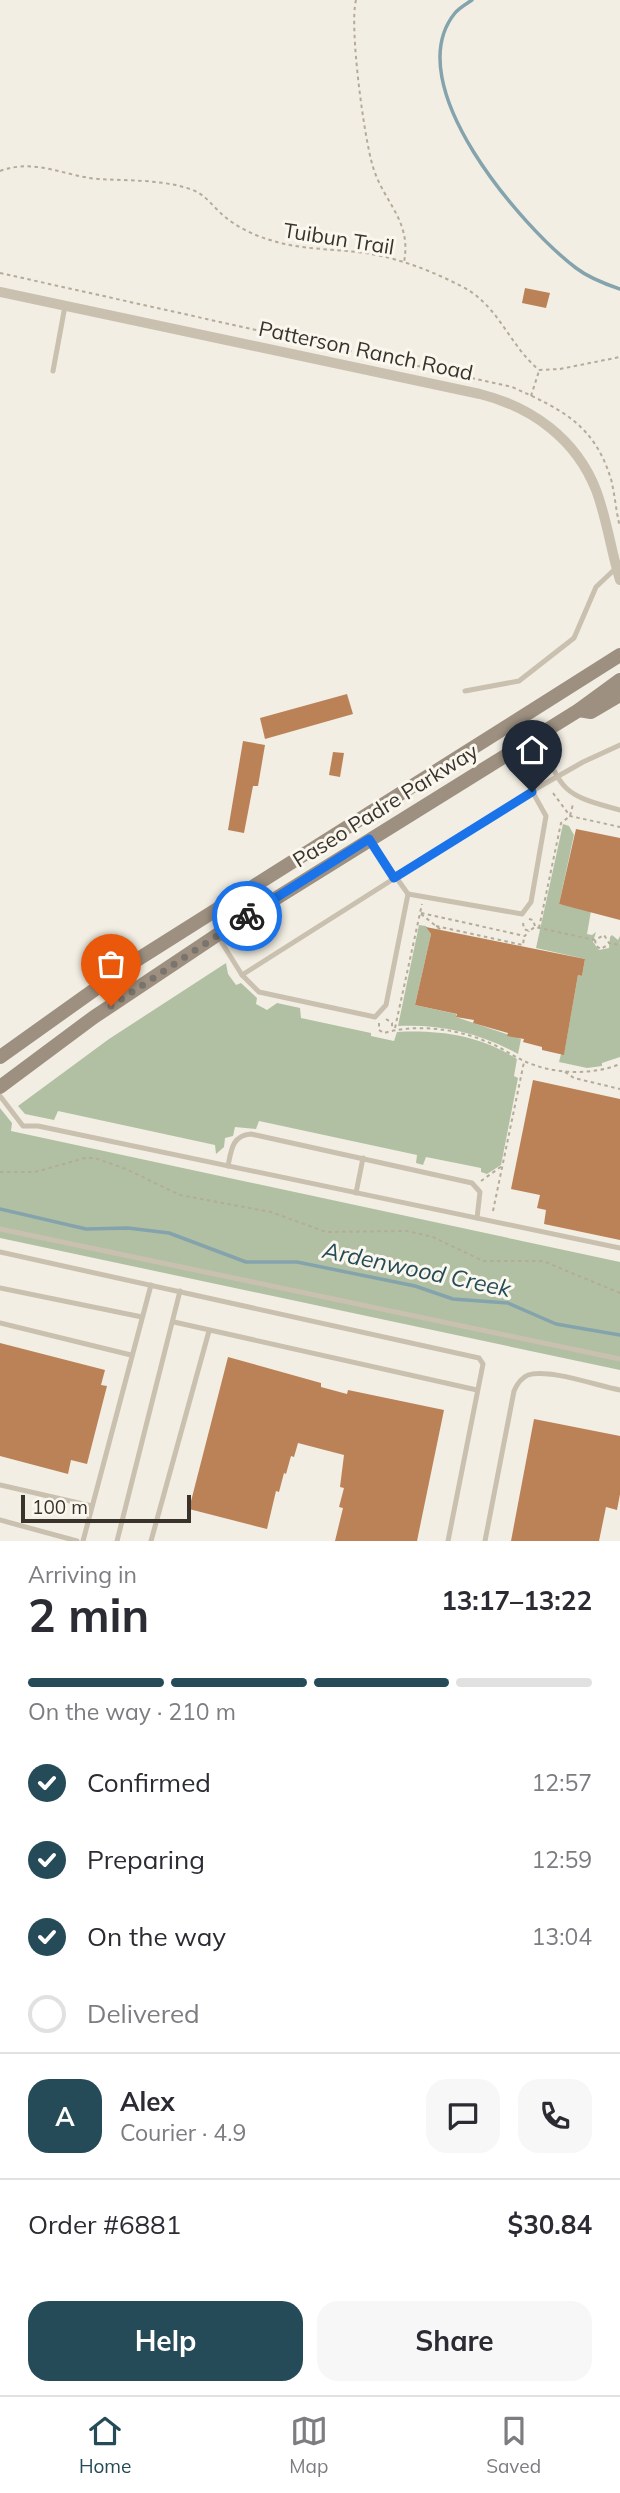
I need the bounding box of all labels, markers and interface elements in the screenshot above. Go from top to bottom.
street label: Tuibun Trail [282,216,396,260]
street label: Patterson Ranch Road [257,315,475,385]
pin [502,720,562,792]
icon: home [513,731,551,769]
street label: Paseo Padre Parkway [288,737,482,873]
courier [212,881,282,951]
icon: bike [228,897,266,935]
pin [81,934,141,1006]
icon: bag [92,945,130,983]
water label: Ardenwood Creek [319,1235,515,1303]
scale bar [21,1492,191,1524]
text: 100 m [32,1495,88,1519]
text: Arriving in [28,1560,137,1589]
text: 13:17–13:22 [441,1584,592,1617]
text: 2 min [28,1586,149,1644]
text: On the way · 210 m [28,1697,236,1726]
icon: check [28,1764,66,1802]
text: Confirmed [87,1766,211,1799]
text: 12:57 [532,1768,592,1797]
icon: check [28,1841,66,1879]
text: Preparing [87,1843,205,1876]
text: 12:59 [532,1845,592,1874]
icon: check [28,1918,66,1956]
text: On the way [87,1920,226,1953]
text: 13:04 [532,1922,592,1951]
text: Delivered [87,1997,200,2030]
button: chat [426,2079,500,2153]
button: phone [518,2079,592,2153]
text: Alex [120,2085,175,2118]
text: A [55,2100,75,2133]
text: Courier · 4.9 [120,2118,246,2147]
text: Order #6881 [28,2208,181,2241]
text: $30.84 [508,2208,592,2241]
button: Help [28,2301,303,2381]
button: Share [317,2301,592,2381]
tab: Home [79,2412,131,2478]
tab: Map [289,2412,328,2478]
tab: Saved [486,2412,541,2478]

